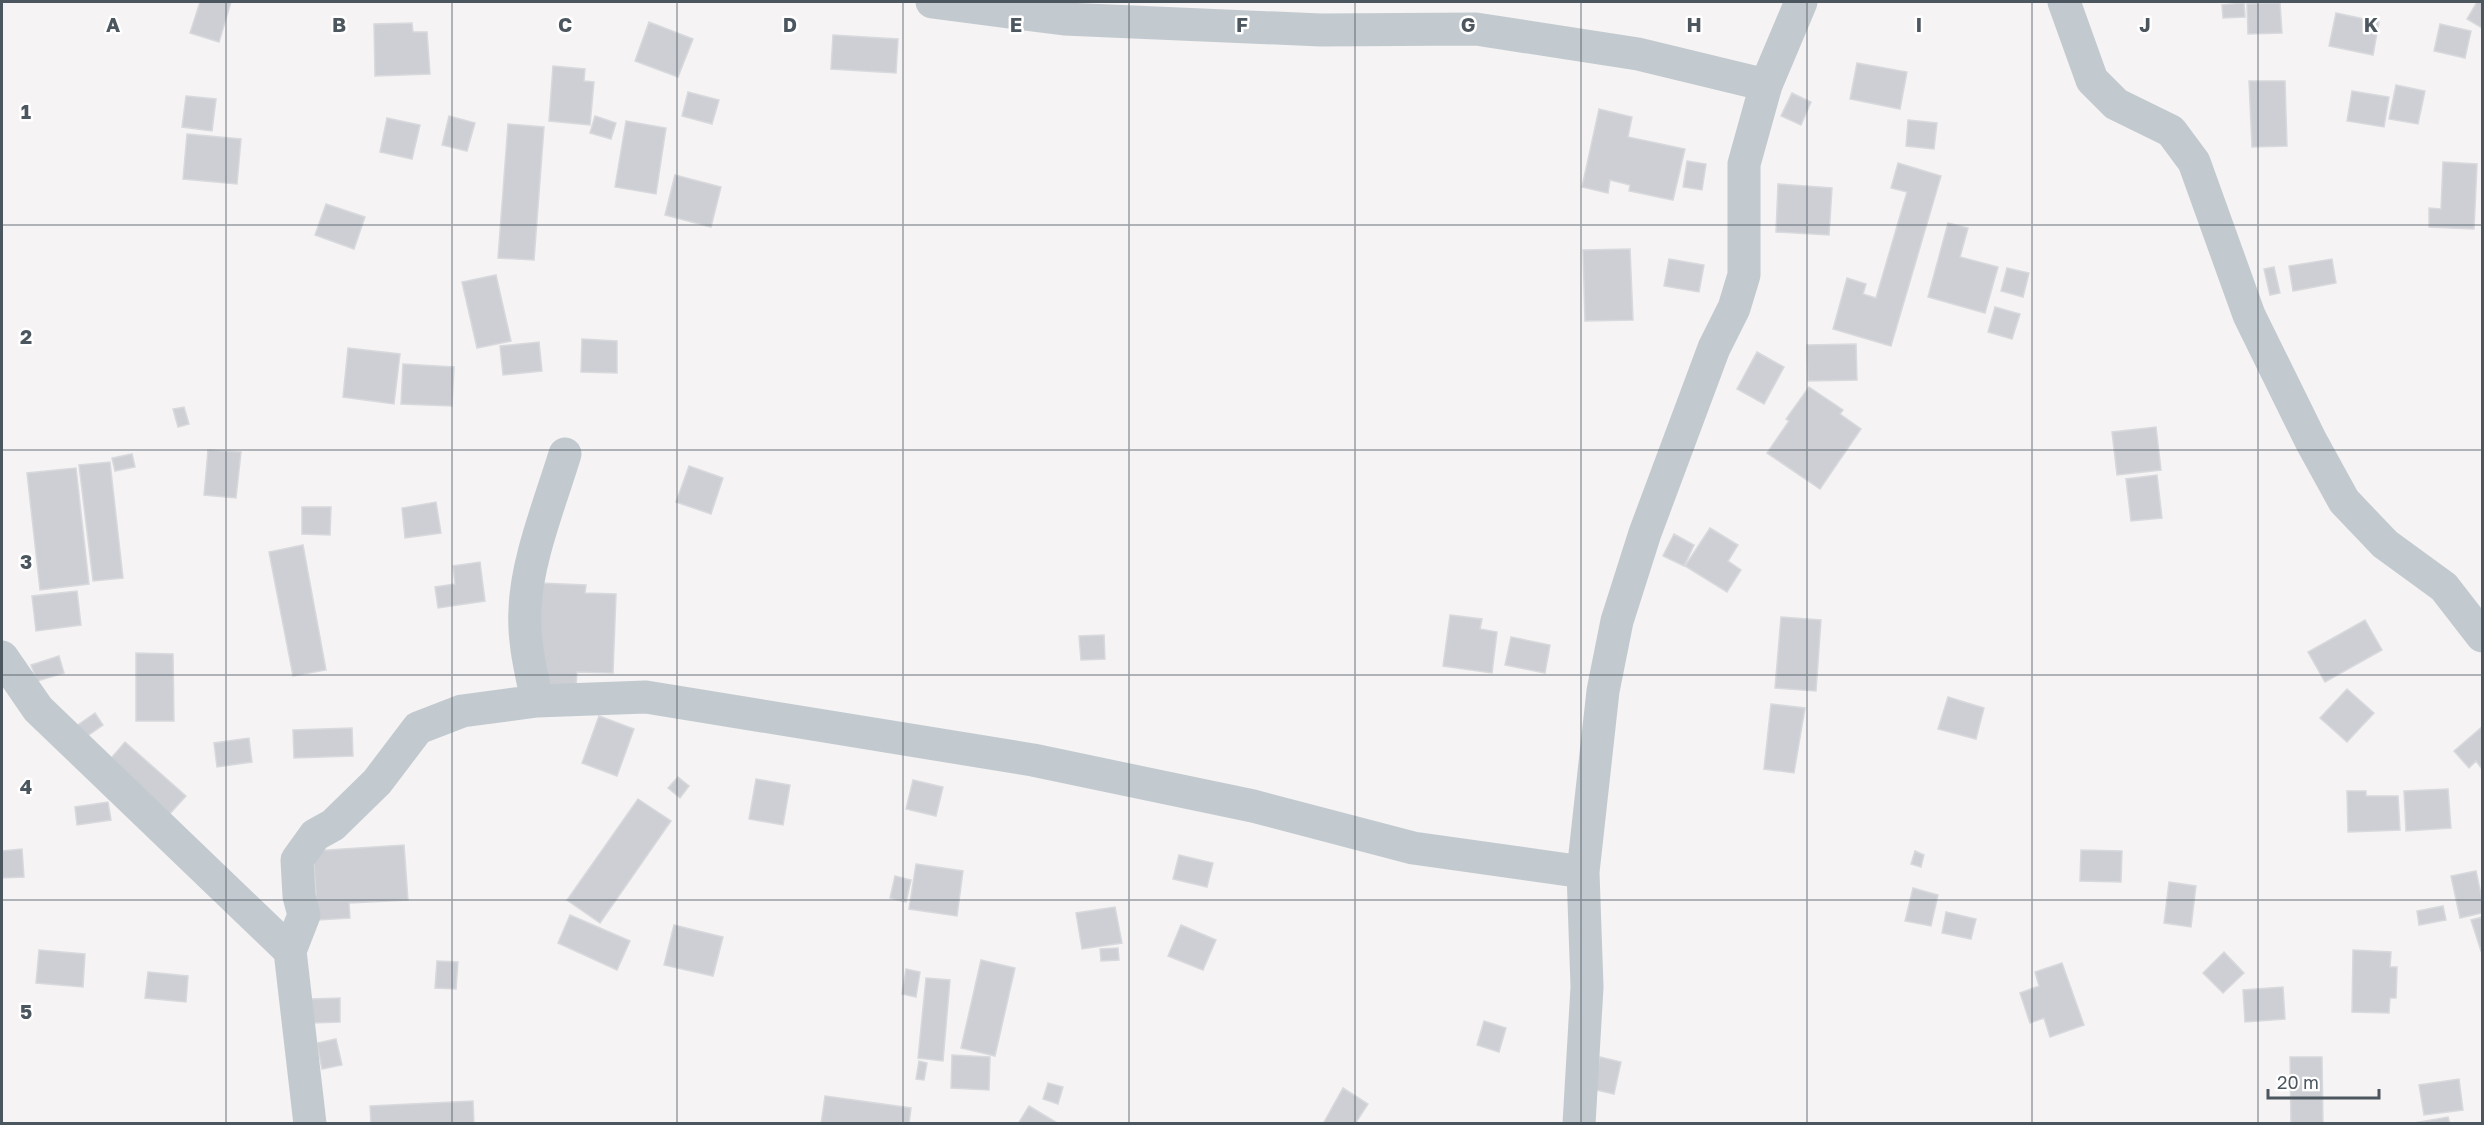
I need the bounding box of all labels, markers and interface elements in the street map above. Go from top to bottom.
text: A [106,12,120,36]
text: B [332,12,346,36]
text: C [558,12,572,36]
text: D [783,12,797,36]
text: E [1010,12,1022,36]
text: F [1236,12,1248,36]
text: G [1461,12,1475,36]
text: H [1686,12,1702,36]
text: I [1916,12,1922,36]
text: J [2139,12,2151,36]
text: K [2364,12,2379,36]
text: 1 [21,99,31,123]
text: 2 [20,324,32,348]
text: 3 [20,549,32,573]
text: 4 [20,774,32,798]
text: 5 [20,999,32,1023]
scale bar [2268,1062,2379,1100]
text: 20 m [2277,1071,2319,1093]

